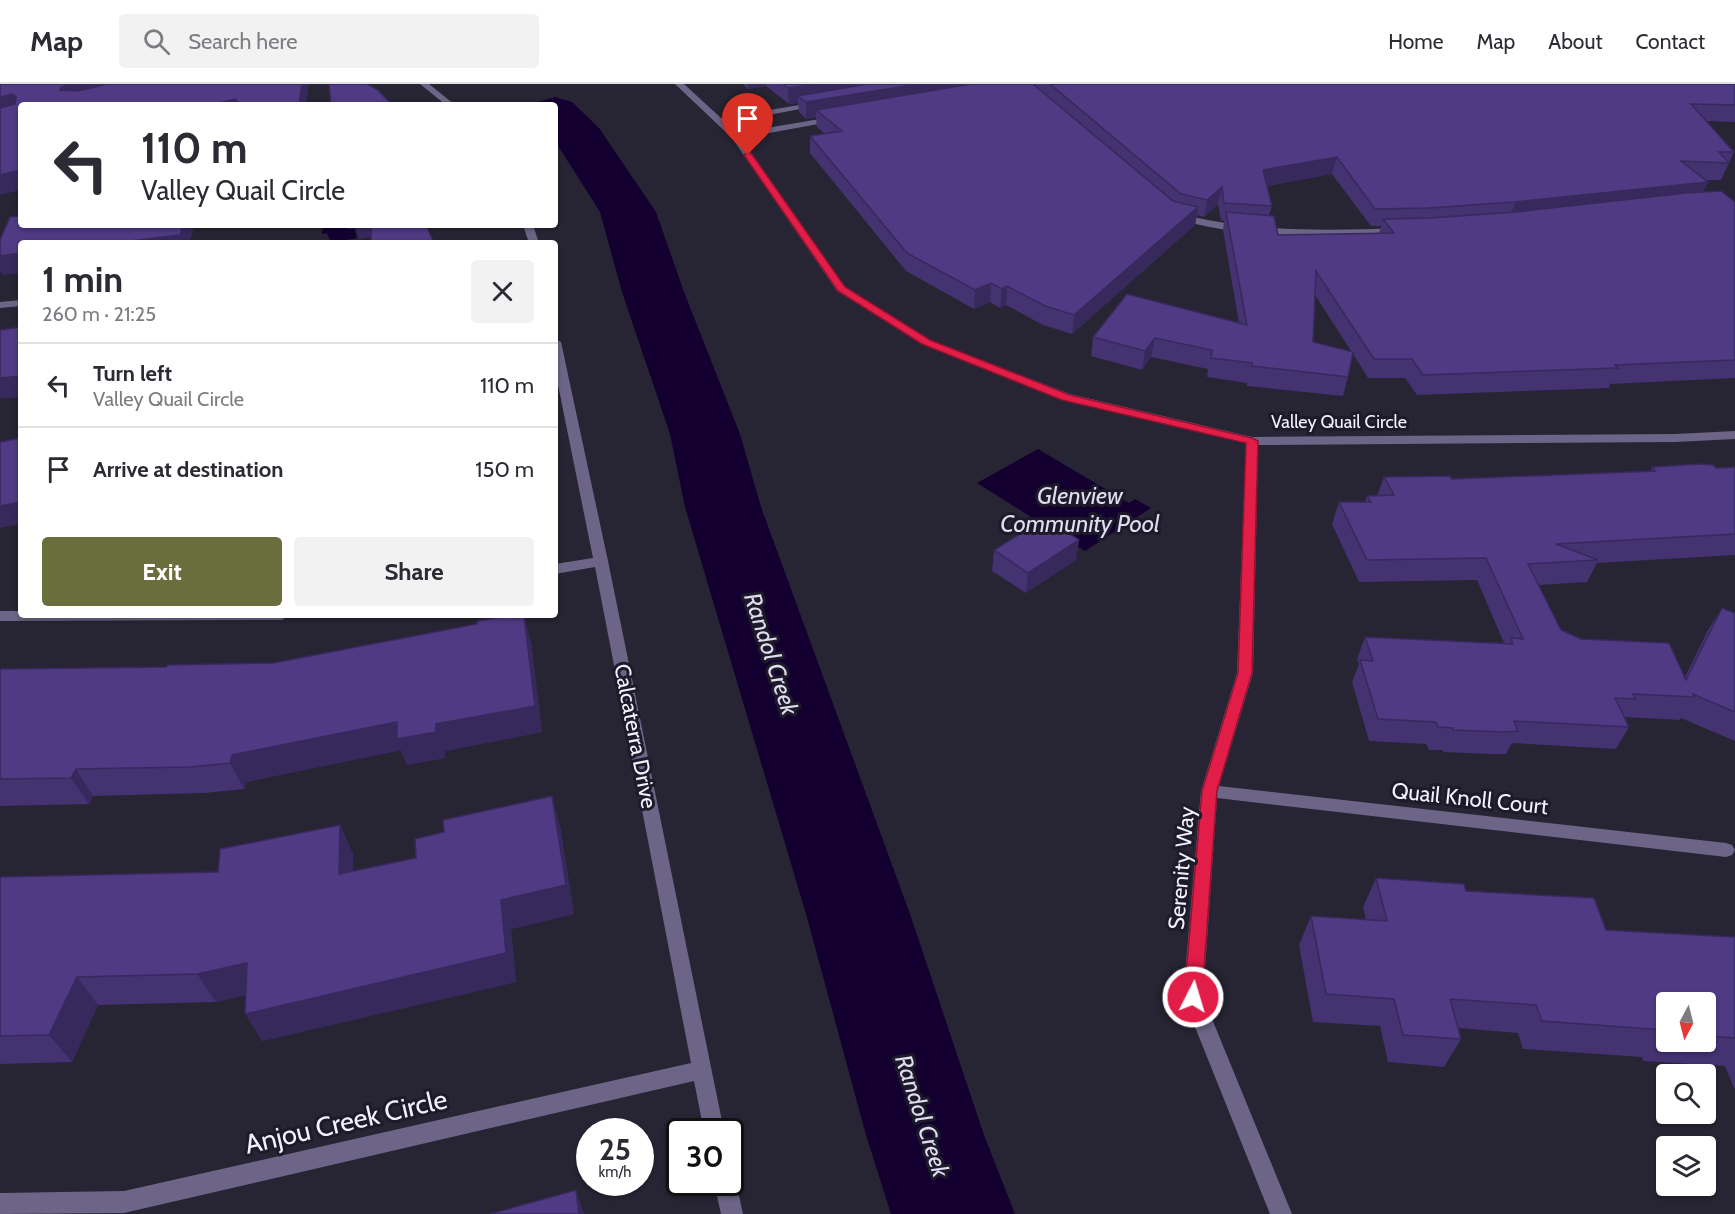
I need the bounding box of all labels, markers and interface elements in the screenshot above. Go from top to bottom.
search box [119,14,539,68]
text: Map [30,24,83,58]
icon: search [140,25,173,58]
text: Search here [188,28,297,55]
text: Home [1388,29,1444,54]
text: Map [1477,29,1515,54]
text: About [1548,29,1602,54]
text: Contact [1635,29,1705,54]
pin [722,93,773,155]
icon: arrive [731,102,764,135]
text: 110 m [141,122,248,174]
icon: left [42,126,120,204]
text: Valley Quail Circle [141,174,345,207]
text: 1 min [42,257,123,301]
button: close [471,260,534,323]
text: 260 m · 21:25 [42,302,156,326]
text: Turn left [93,360,172,387]
icon: left [42,369,75,402]
text: 110 m [480,372,534,399]
text: Valley Quail Circle [93,387,244,411]
street label: Valley Quail Circle [1271,411,1407,433]
icon: arrive [42,453,75,486]
text: Arrive at destination [93,456,283,483]
text: 150 m [475,456,534,483]
water label: Glenview Community Pool [1000,481,1160,538]
button: Exit [42,537,282,606]
button: Share [294,537,534,606]
water label: Randol Creek [738,589,805,719]
street label: Calcaterra Drive [608,662,663,811]
street label: Quail Knoll Court [1390,777,1550,820]
street label: Serenity Way [1163,805,1200,931]
position arrow [1161,965,1225,1029]
north arrow [1656,992,1716,1052]
map controls [1656,992,1716,1196]
water label: Randol Creek [889,1051,956,1181]
button: search [1656,1064,1716,1124]
street label: Anjou Creek Circle [241,1082,450,1161]
speed limit sign: 30 [666,1118,744,1196]
text: 25 [599,1131,631,1168]
button: layers [1656,1136,1716,1196]
text: km/h [599,1163,631,1181]

